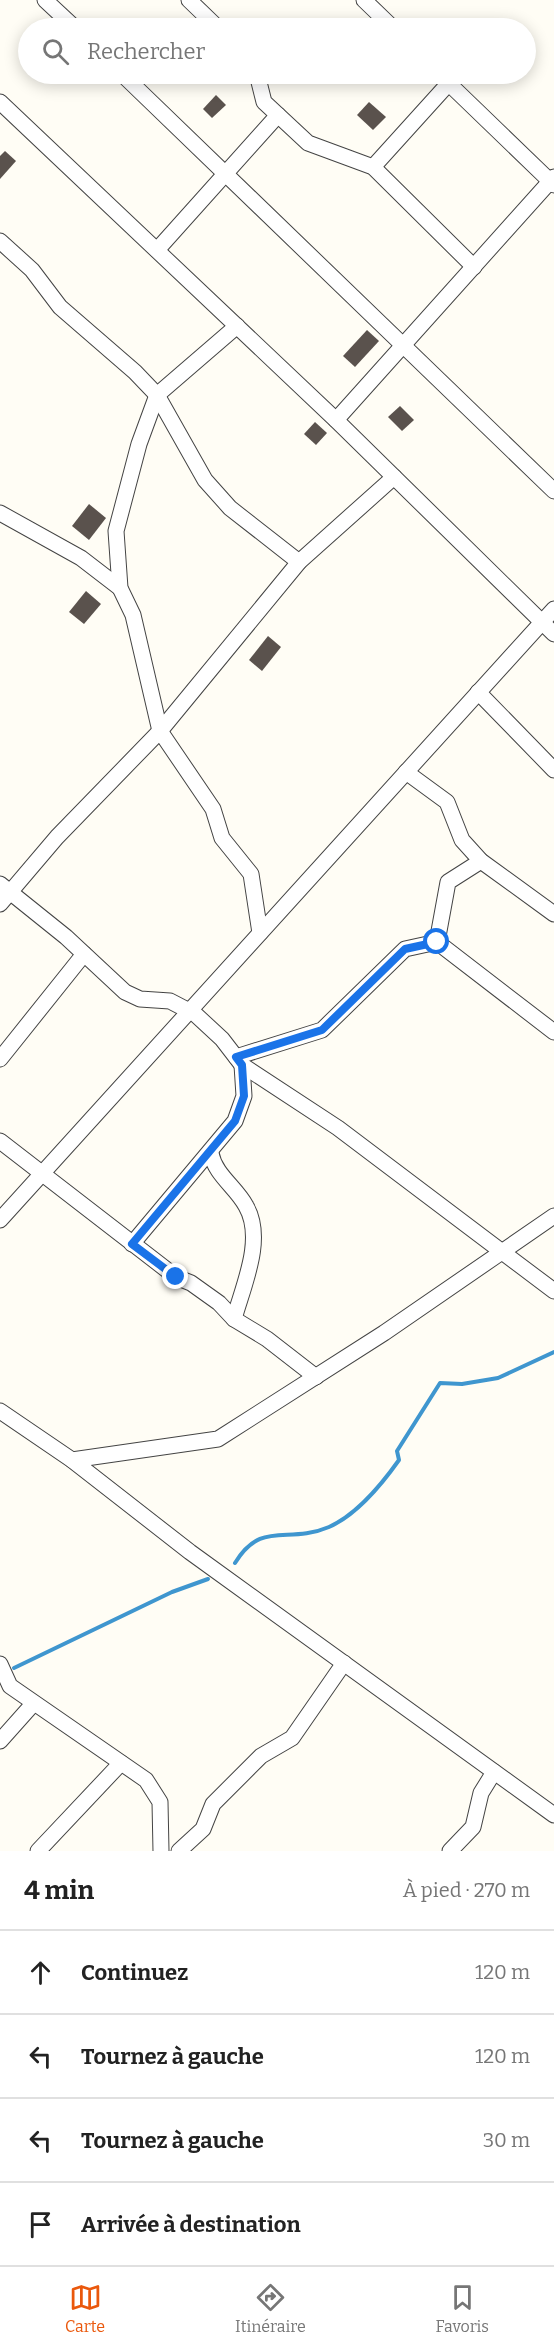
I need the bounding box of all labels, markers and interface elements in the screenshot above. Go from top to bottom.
search box [18,18,536,84]
icon: search [39,35,72,68]
text: Rechercher [87,38,205,65]
route start [423,928,449,954]
route end [162,1263,188,1289]
text: 4 min [24,1875,94,1906]
text: À pied · 270 m [403,1878,530,1902]
icon: ahead [24,1956,57,1989]
text: Continuez [81,1959,188,1986]
text: 120 m [475,1960,530,1984]
icon: left [24,2040,57,2073]
text: Tournez à gauche [81,2043,264,2070]
text: 120 m [475,2044,530,2068]
icon: left [24,2124,57,2157]
text: Tournez à gauche [81,2127,264,2154]
text: 30 m [483,2128,530,2152]
icon: arrive [24,2208,57,2241]
text: Arrivée à destination [81,2211,301,2238]
tab: Carte [65,2281,105,2336]
tab: Itinéraire [235,2281,306,2336]
tab: Favoris [436,2281,489,2336]

